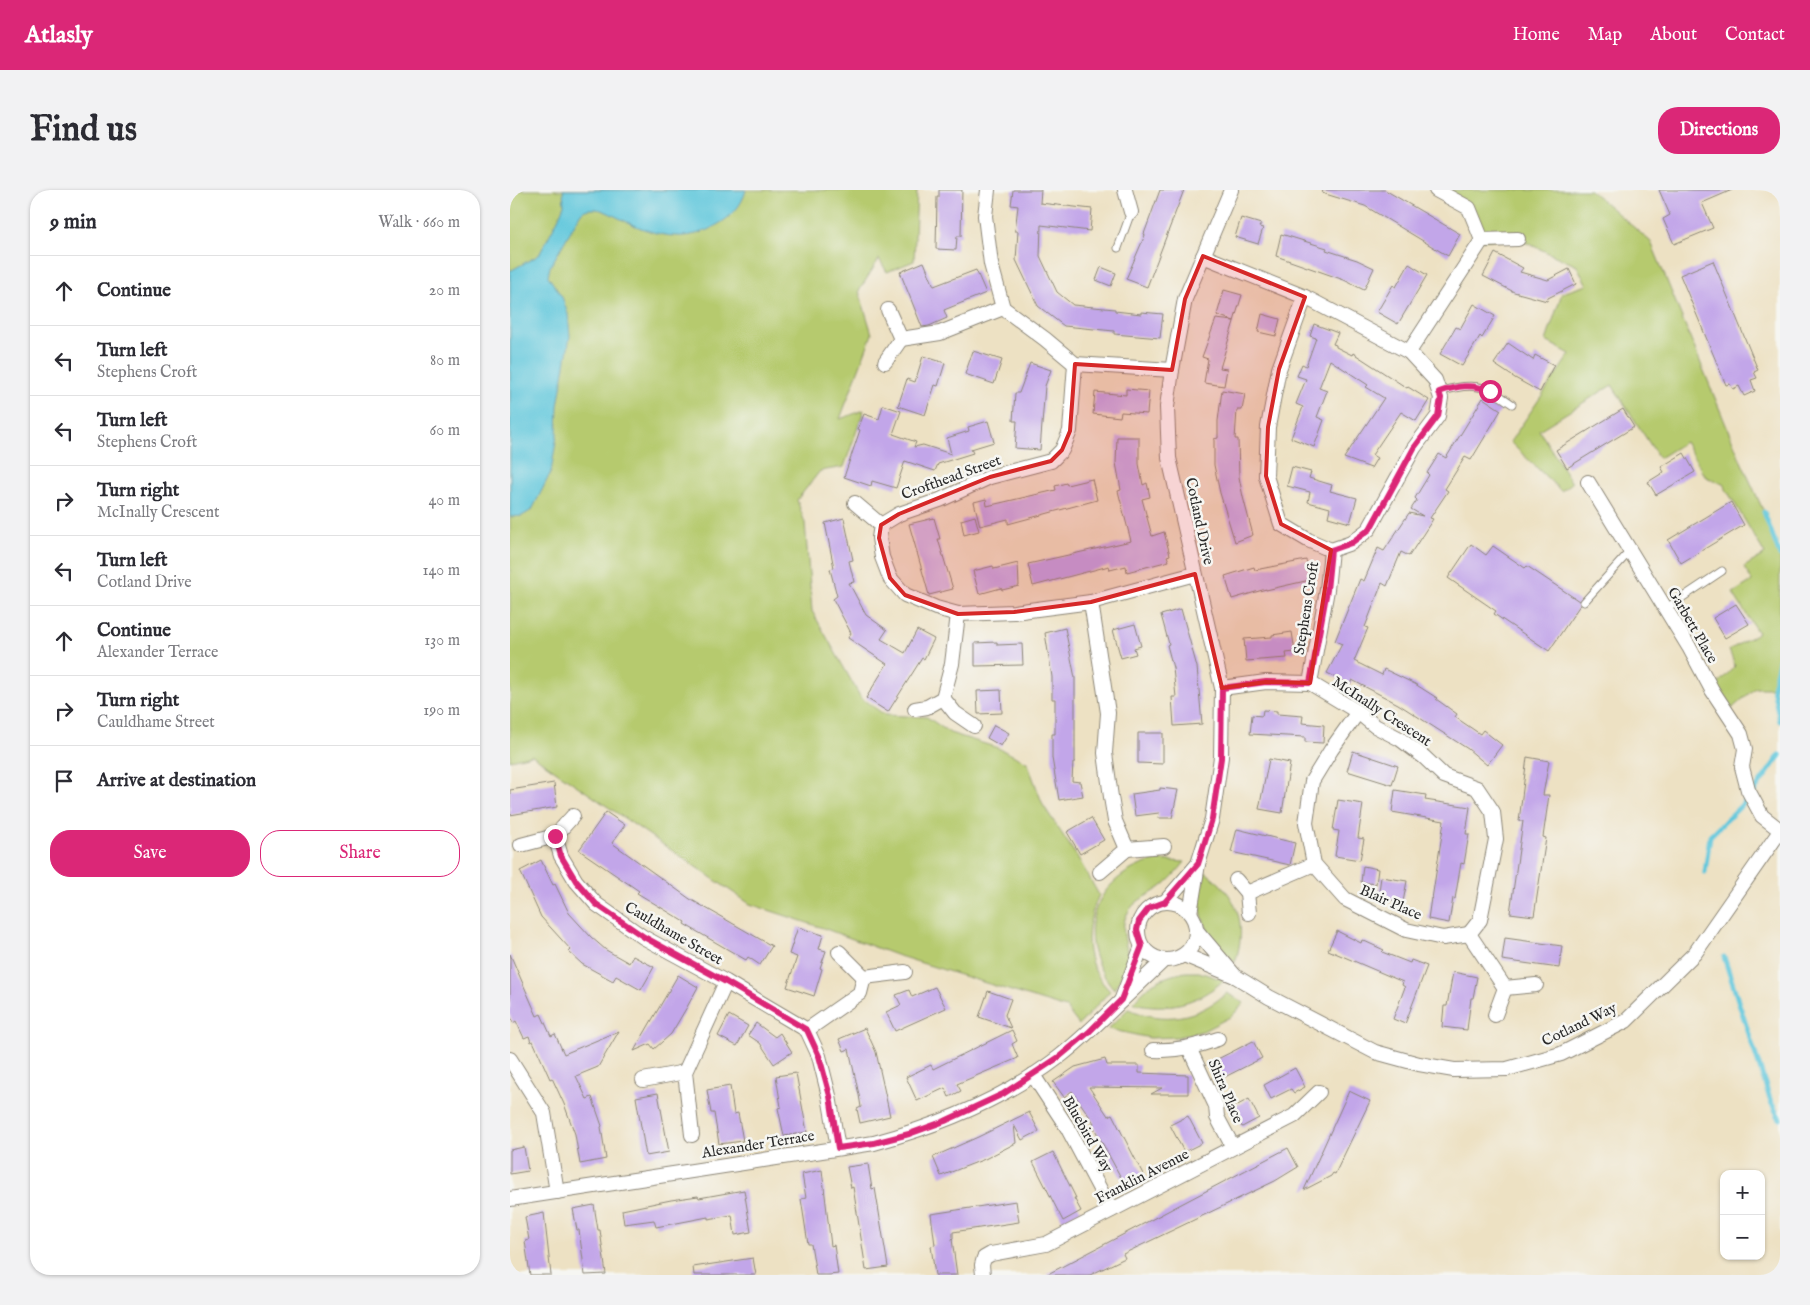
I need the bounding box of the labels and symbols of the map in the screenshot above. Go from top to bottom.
route start [1479,380,1502,403]
street label: Crofthead Street [899,451,1004,504]
street label: Cotland Drive [1181,476,1218,567]
street label: Stephens Croft [1290,560,1323,656]
street label: Garbett Place [1663,584,1722,667]
street label: McInally Crescent [1328,672,1435,751]
route end [544,825,567,848]
street label: Blair Place [1357,880,1425,925]
street label: Cauldhame Street [621,898,726,969]
street label: Cotland Way [1539,998,1620,1051]
street label: Shira Place [1204,1056,1248,1126]
street label: Bluebird Way [1058,1093,1117,1176]
street label: Alexander Terrace [699,1126,816,1163]
street label: Franklin Avenue [1092,1145,1192,1208]

